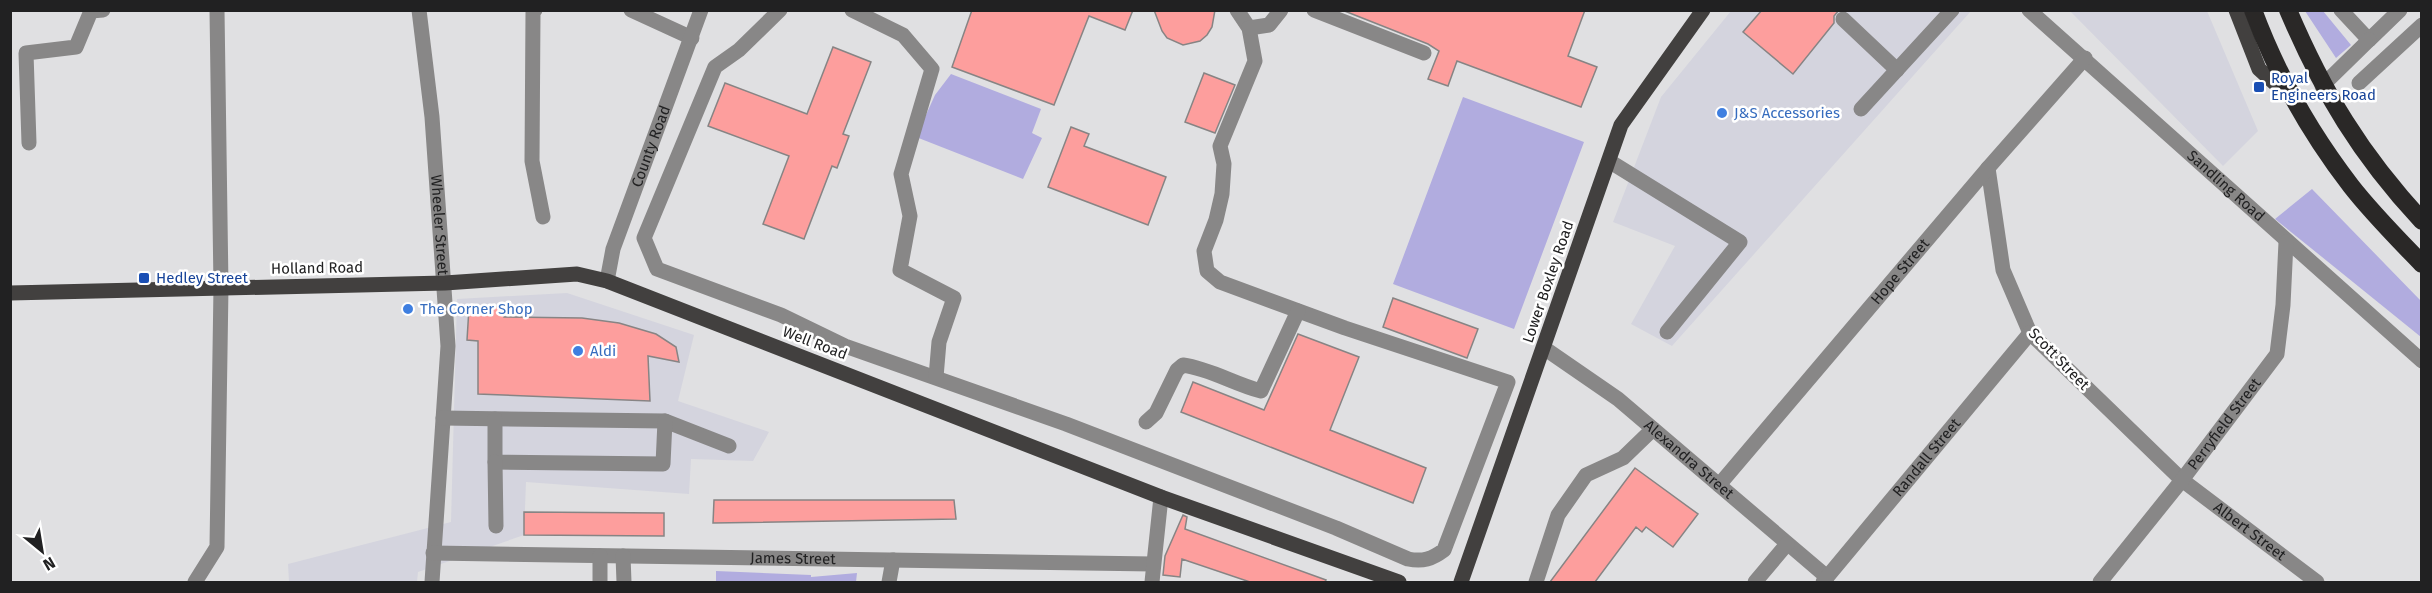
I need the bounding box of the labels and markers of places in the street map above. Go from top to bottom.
place label: Royal Engineers Road [2271,69,2376,104]
marker: Royal Engineers Road [2252,80,2266,94]
place label: J&S Accessories [1734,104,1840,122]
marker: J&S Accessories [1715,106,1729,120]
place label: Hedley Street [156,269,248,287]
marker: Hedley Street [137,271,151,285]
place label: The Corner Shop [420,300,533,318]
marker: The Corner Shop [401,302,415,316]
place label: Aldi [590,342,616,360]
marker: Aldi [571,344,585,358]

